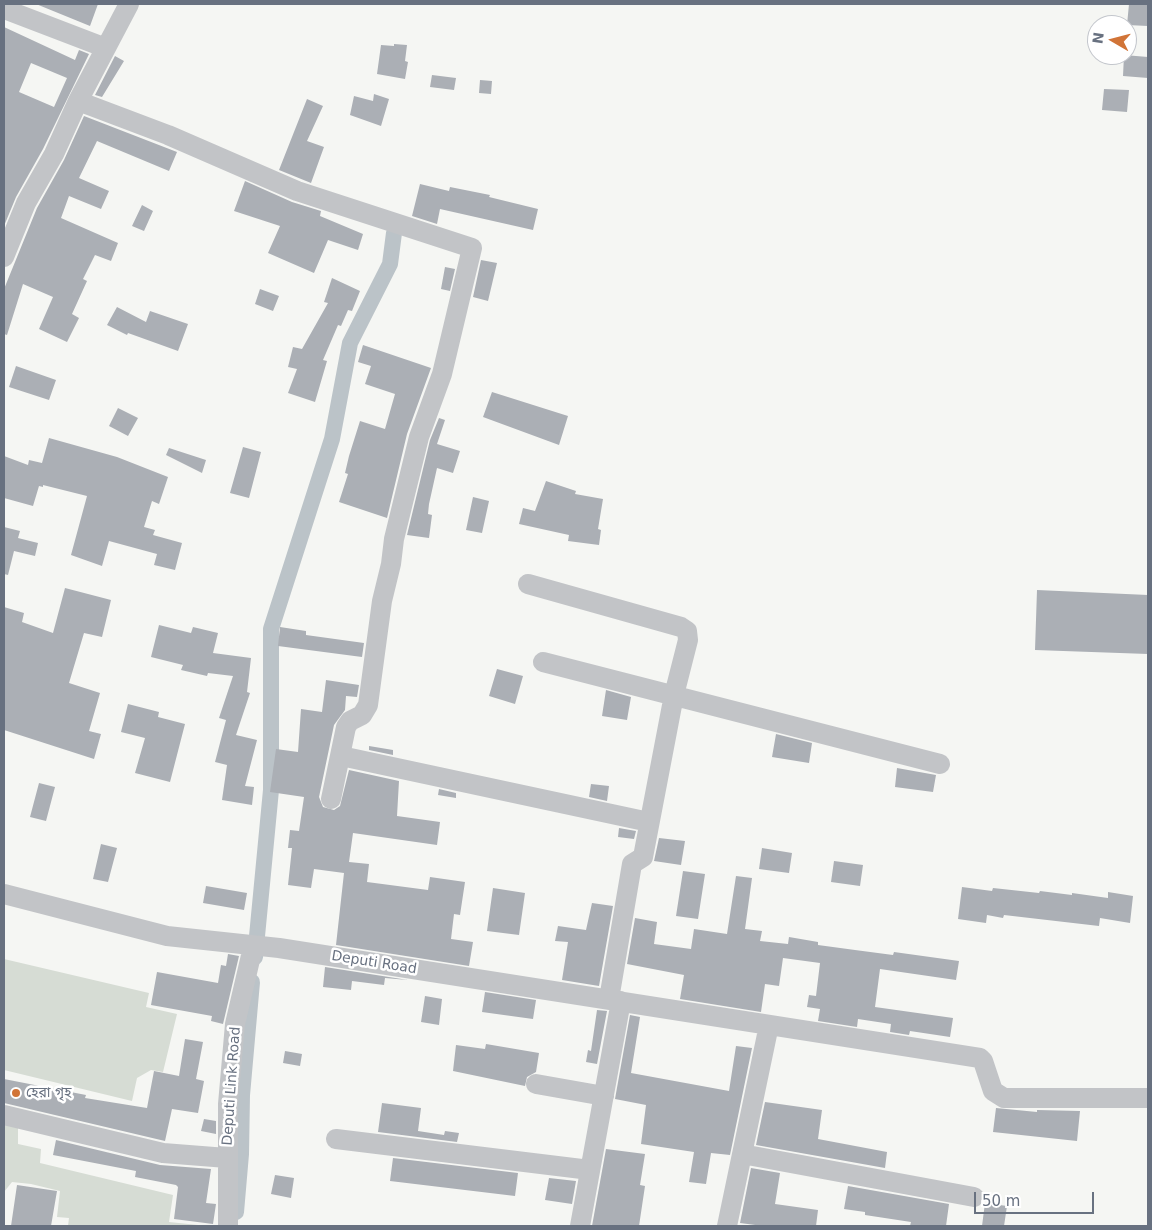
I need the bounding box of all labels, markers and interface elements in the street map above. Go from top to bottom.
north arrow [1087,15,1137,65]
text: N [1089,31,1107,45]
street label: Deputi Road [330,948,418,978]
street label: Deputi Link Road [219,1026,245,1146]
place label: হেরা গৃহ [26,1085,72,1101]
marker: হেরা গৃহ [10,1087,22,1099]
scale bar [977,1182,1097,1214]
text: 50 m [982,1192,1020,1210]

